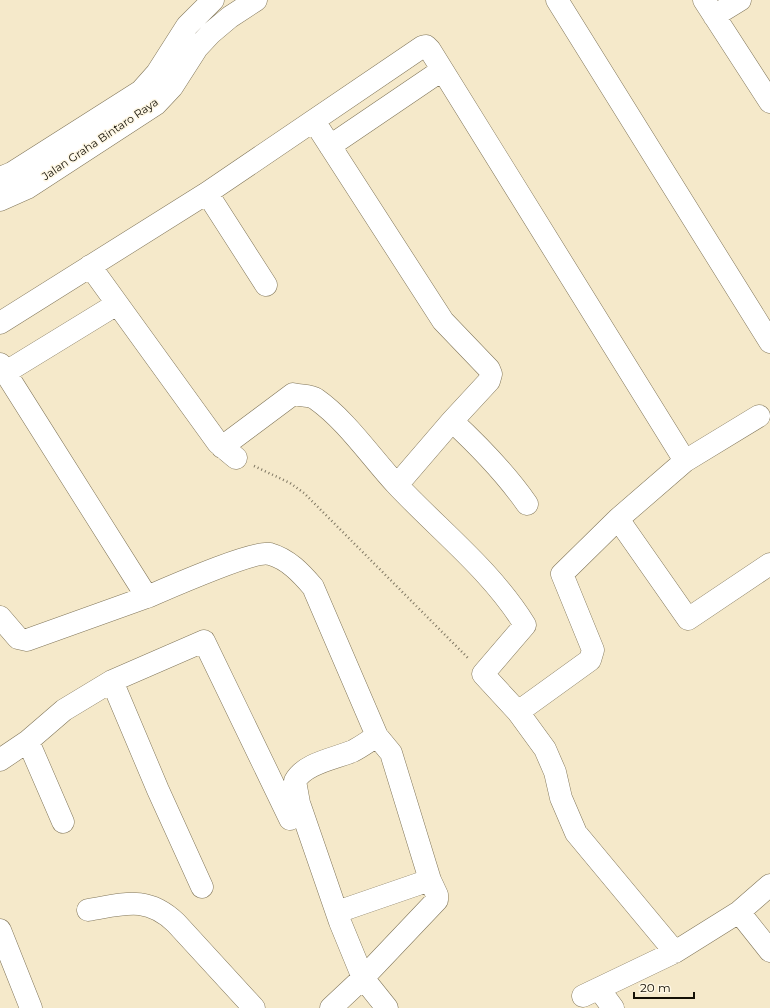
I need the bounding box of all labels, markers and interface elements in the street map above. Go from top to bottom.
street label: Jalan Graha Bintaro Raya [38,95,161,184]
scale bar [634,974,694,1000]
text: 20 m [640,980,671,995]

